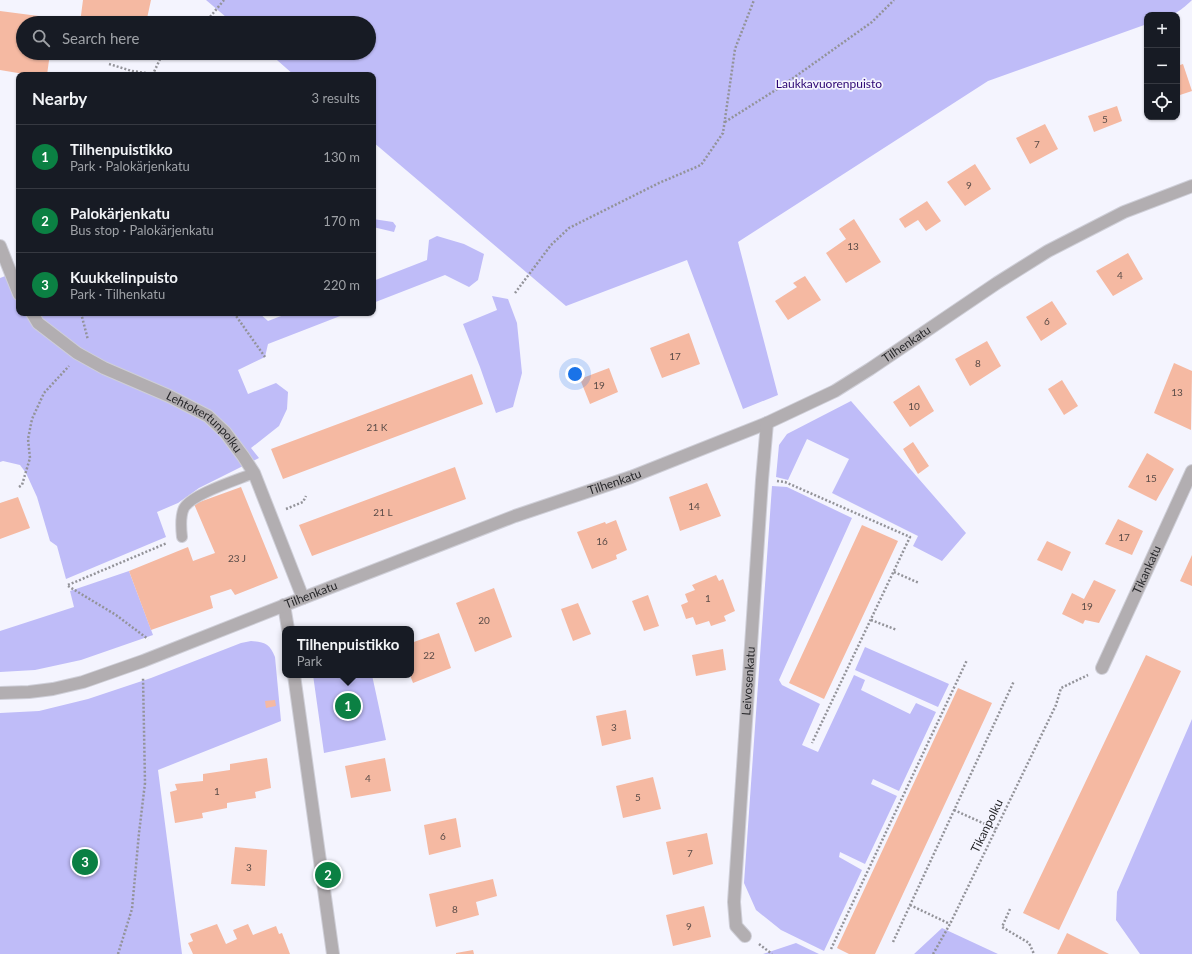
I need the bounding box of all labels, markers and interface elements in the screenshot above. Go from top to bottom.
map controls [1144,12,1180,120]
button: + [1144,12,1180,48]
search box [16,16,376,60]
icon: search [30,27,52,49]
text: Search here [62,29,139,47]
button: − [1144,48,1180,84]
park label: Laukkavuorenpuisto [776,76,882,91]
button: locate [1144,84,1180,120]
text: Nearby [32,88,87,109]
text: 3 results [312,90,360,106]
house number: 5 [1102,113,1108,125]
house number: 7 [1034,138,1040,150]
text: Tilhenpuistikko [70,140,173,158]
text: 1 [41,149,49,165]
text: 130 m [323,149,360,165]
text: Park · Palokärjenkatu [70,158,190,174]
house number: 9 [966,179,972,191]
text: Palokärjenkatu [70,204,170,222]
text: 2 [41,213,49,229]
text: 170 m [323,213,360,229]
text: Bus stop · Palokärjenkatu [70,222,214,238]
house number: 13 [847,240,859,252]
text: Kuukkelinpuisto [70,268,178,286]
house number: 4 [1117,269,1123,281]
text: 3 [41,277,49,293]
text: 220 m [323,277,360,293]
text: Park · Tilhenkatu [70,286,165,302]
house number: 6 [1044,315,1050,327]
street label: Tilhenkatu [879,322,933,366]
house number: 17 [669,350,681,362]
house number: 8 [975,357,981,369]
your location [565,364,585,384]
house number: 19 [593,379,605,391]
house number: 13 [1171,386,1183,398]
street label: Lehtokertunpolku [164,388,246,455]
house number: 10 [908,400,920,412]
house number: 21 K [367,421,388,433]
street label: Tilhenkatu [586,466,643,498]
house number: 15 [1145,472,1157,484]
house number: 14 [688,500,700,512]
house number: 21 L [373,506,393,518]
house number: 17 [1118,531,1130,543]
house number: 16 [596,535,608,547]
street label: Tikankatu [1129,543,1164,596]
house number: 23 J [228,552,246,564]
street label: Tilhenkatu [282,577,339,612]
house number: 1 [705,592,711,604]
house number: 19 [1081,600,1093,612]
house number: 20 [478,614,490,626]
popup [282,626,414,678]
text: Tilhenpuistikko [297,635,399,653]
street label: Leivosenkatu [738,646,758,716]
house number: 22 [423,649,435,661]
text: Park [297,653,322,669]
pin: 1 [335,691,361,721]
house number: 3 [611,721,617,733]
house number: 4 [365,772,371,784]
house number: 1 [214,785,220,797]
house number: 5 [635,791,641,803]
street label: Tikanpolku [967,796,1006,855]
house number: 6 [440,830,446,842]
pin: 3 [72,847,98,877]
house number: 7 [687,847,693,859]
pin: 2 [315,860,341,890]
house number: 3 [246,861,252,873]
house number: 8 [452,903,458,915]
house number: 9 [686,920,692,932]

